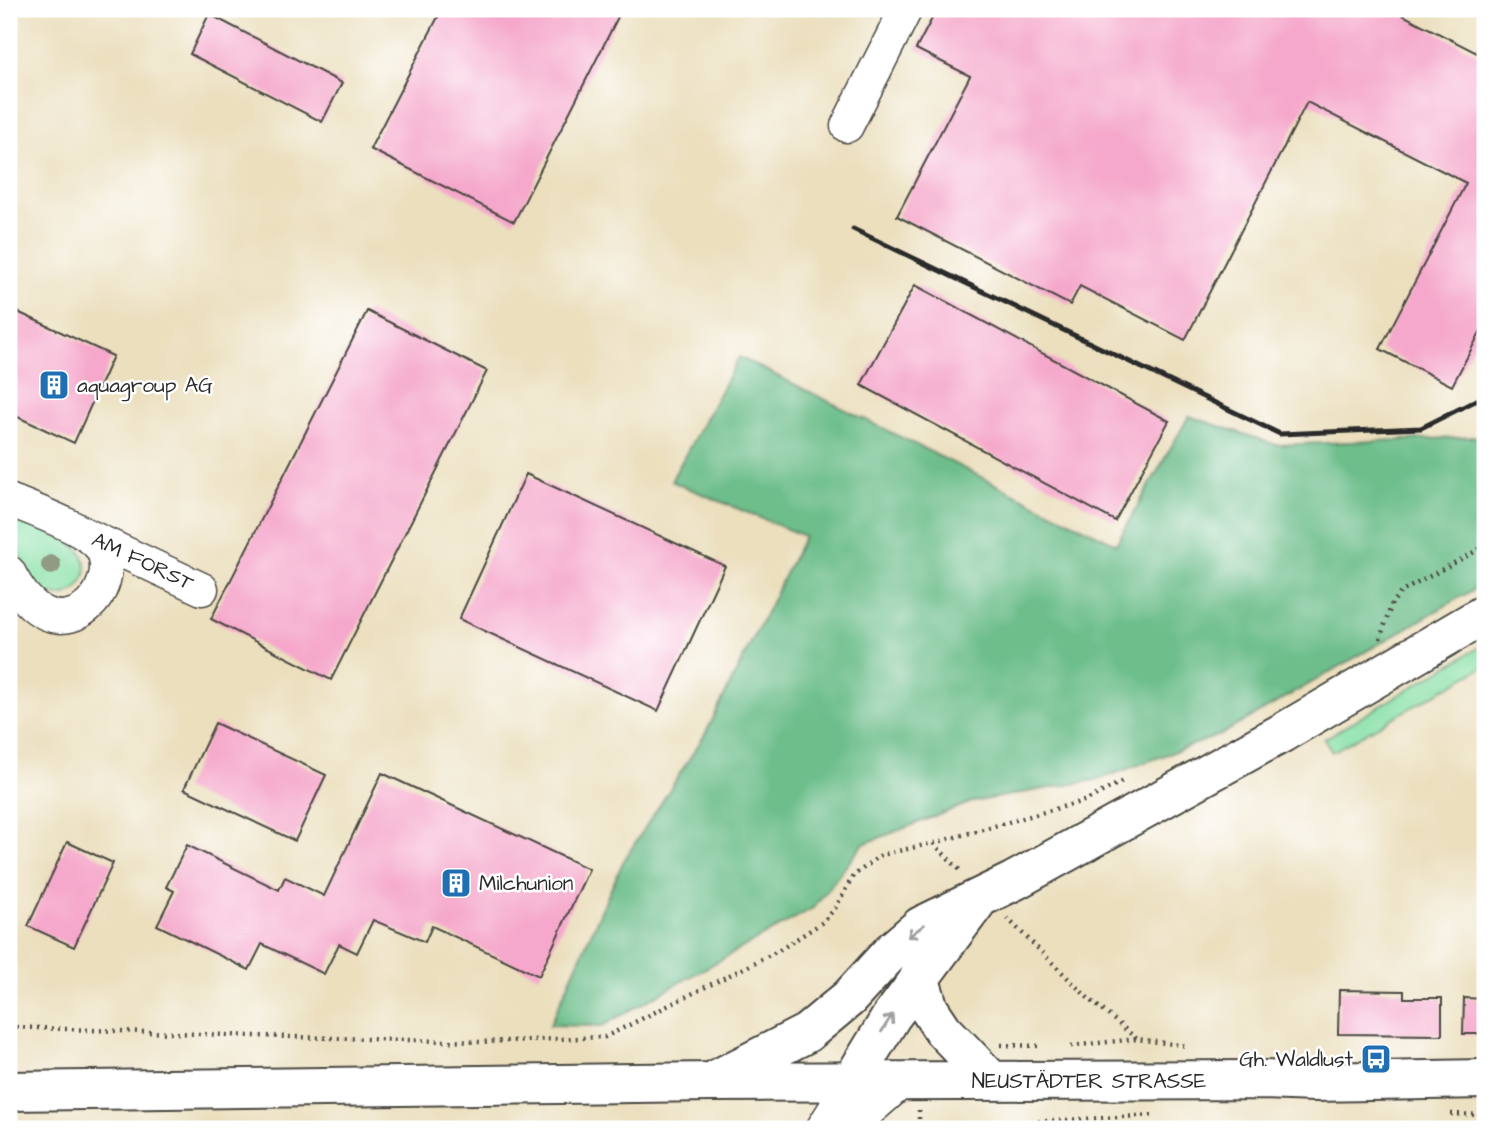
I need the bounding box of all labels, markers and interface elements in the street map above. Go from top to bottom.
building icon: aquagroup AG [37,368,71,402]
place label: aquagroup AG [77,371,213,402]
street label: AM FORST [87,525,199,598]
building icon: Milchunion [439,866,473,900]
place label: Milchunion [479,869,573,898]
one-way arrow [907,924,926,938]
one-way arrow [881,1014,895,1034]
bus stop icon: Gh. Waldlust [1359,1042,1393,1076]
place label: Gh. Waldlust [1239,1045,1353,1074]
street label: NEUSTÄDTER STRASSE [972,1067,1207,1096]

